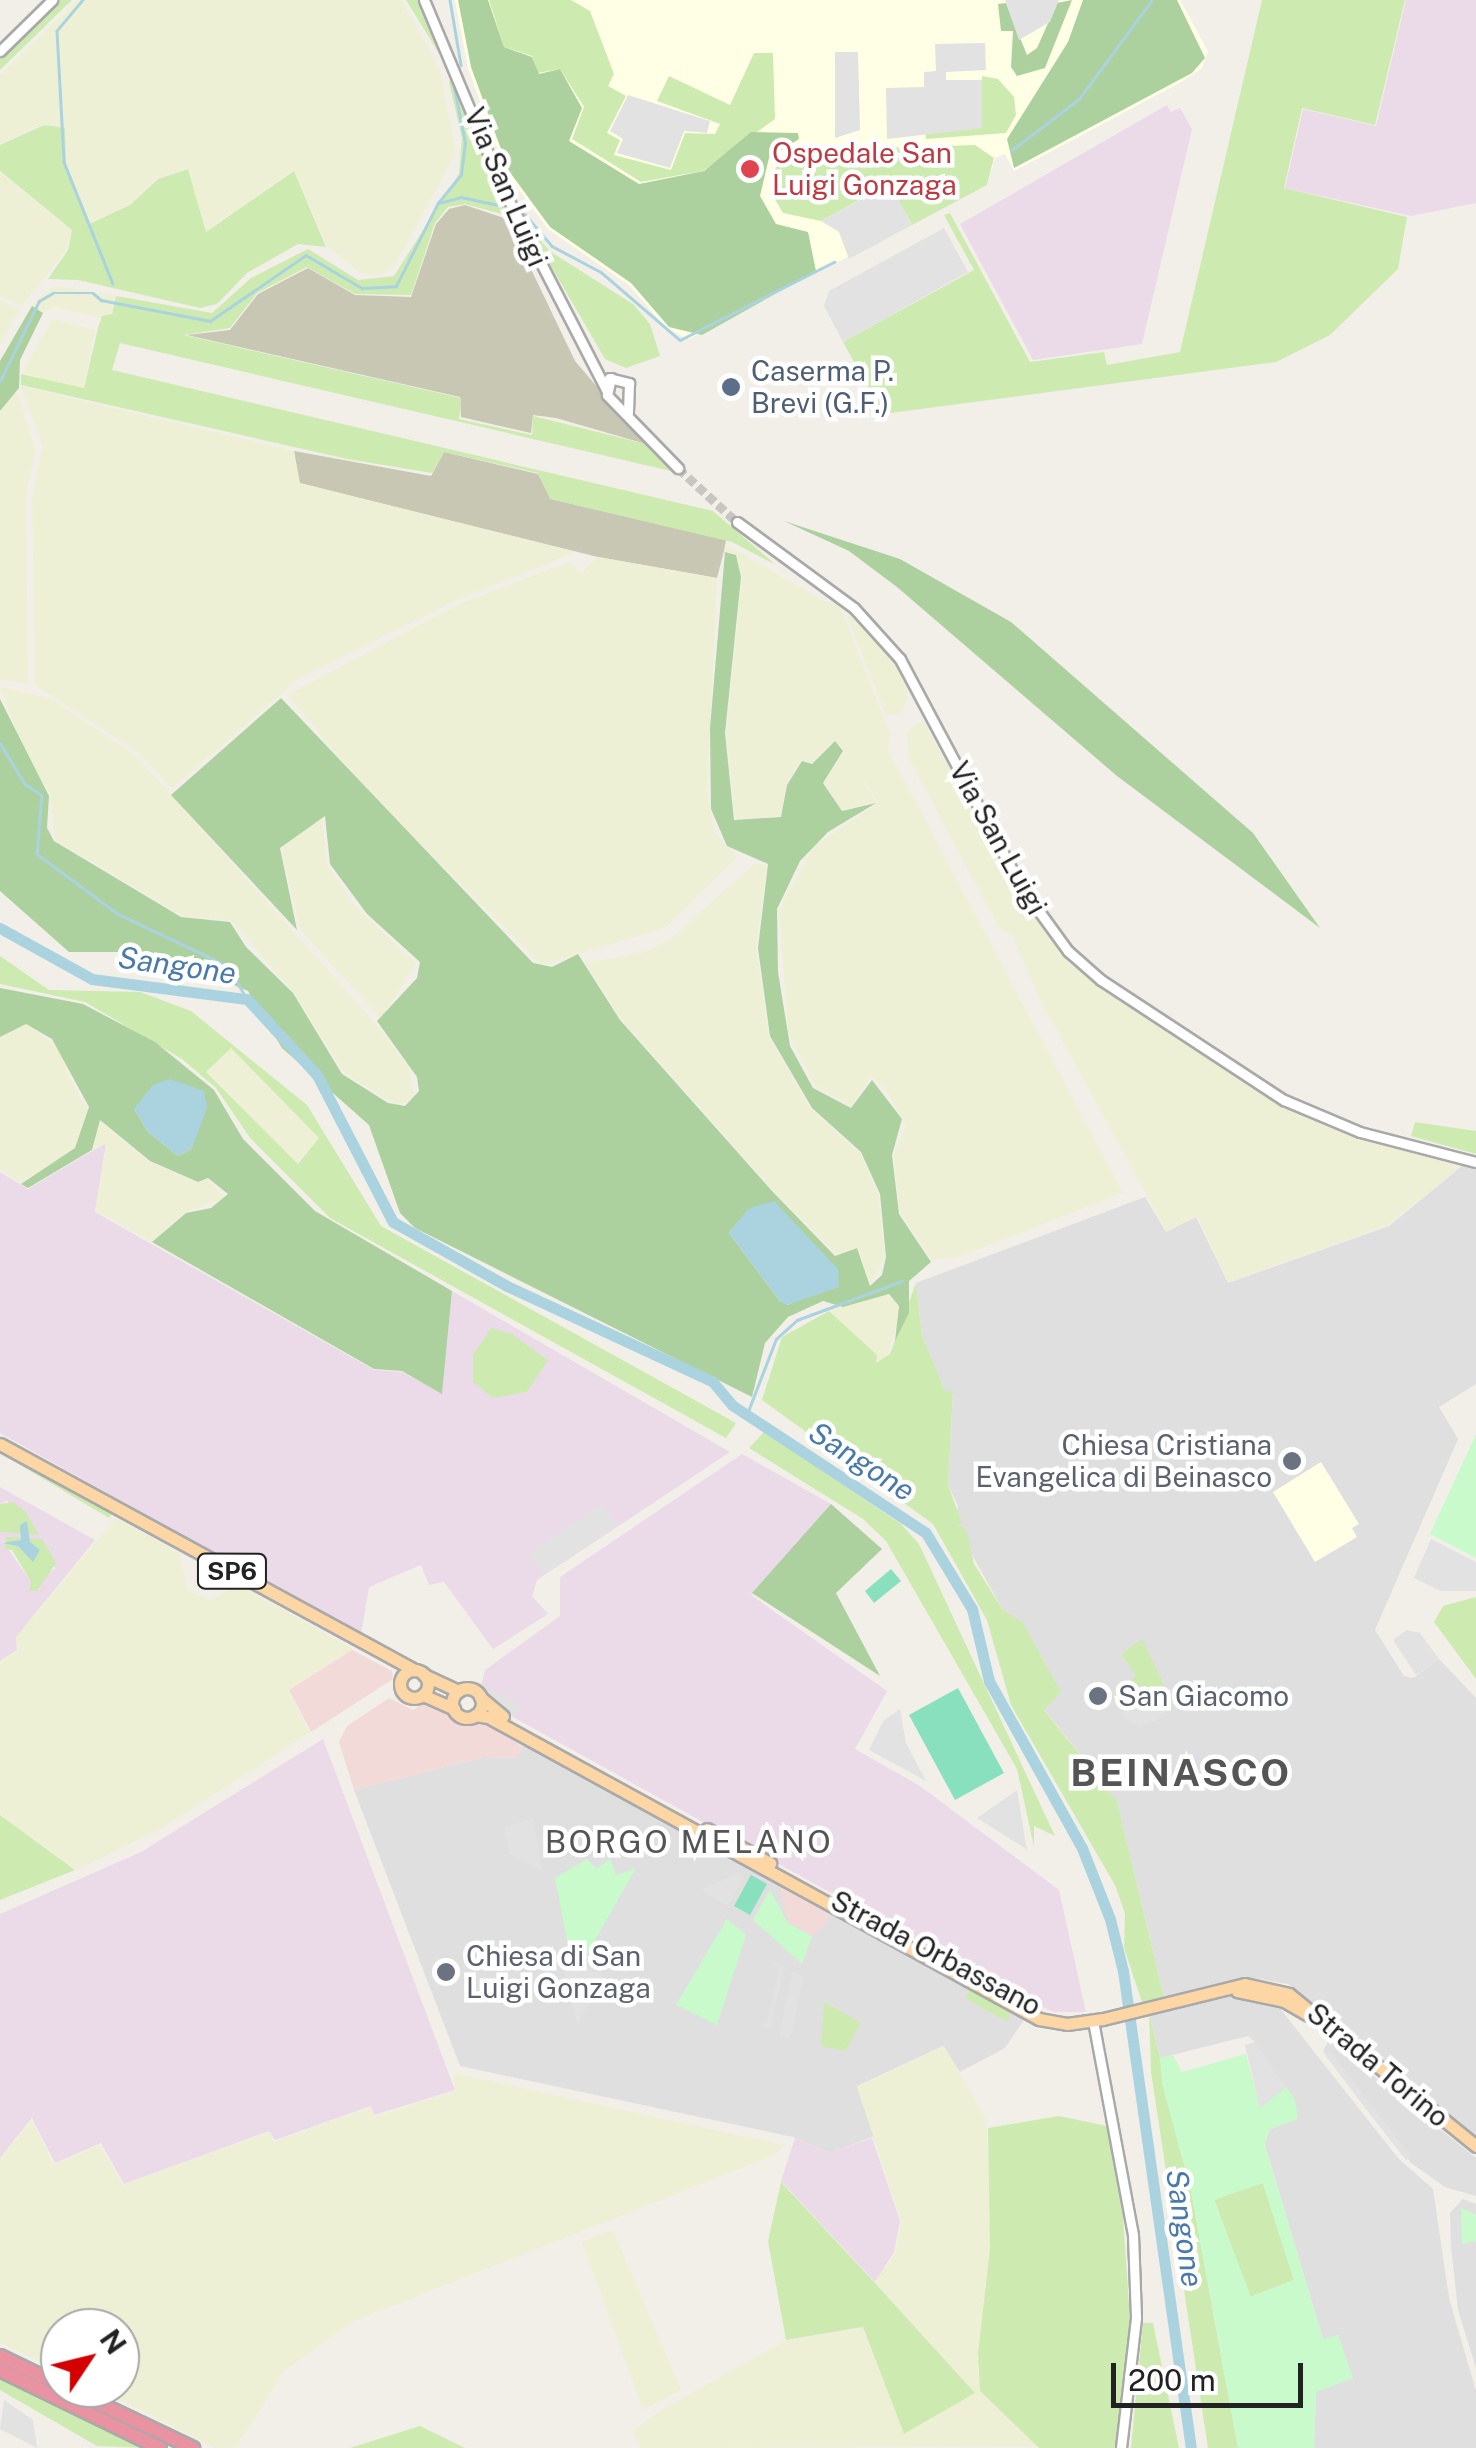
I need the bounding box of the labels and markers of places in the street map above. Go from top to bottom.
place label: Ospedale San Luigi Gonzaga [772,136,957,202]
marker: Ospedale San Luigi Gonzaga [737,156,763,182]
place label: Caserma P. Brevi (G.F.) [751,354,894,420]
marker: Caserma P. Brevi (G.F.) [720,376,742,398]
place label: Chiesa Cristiana Evangelica di Beinasco [975,1428,1272,1494]
marker: Chiesa Cristiana Evangelica di Beinasco [1281,1450,1303,1472]
place label: San Giacomo [1118,1679,1289,1713]
marker: San Giacomo [1087,1685,1109,1707]
place label: Chiesa di San Luigi Gonzaga [466,1939,651,2005]
marker: Chiesa di San Luigi Gonzaga [435,1961,457,1983]

